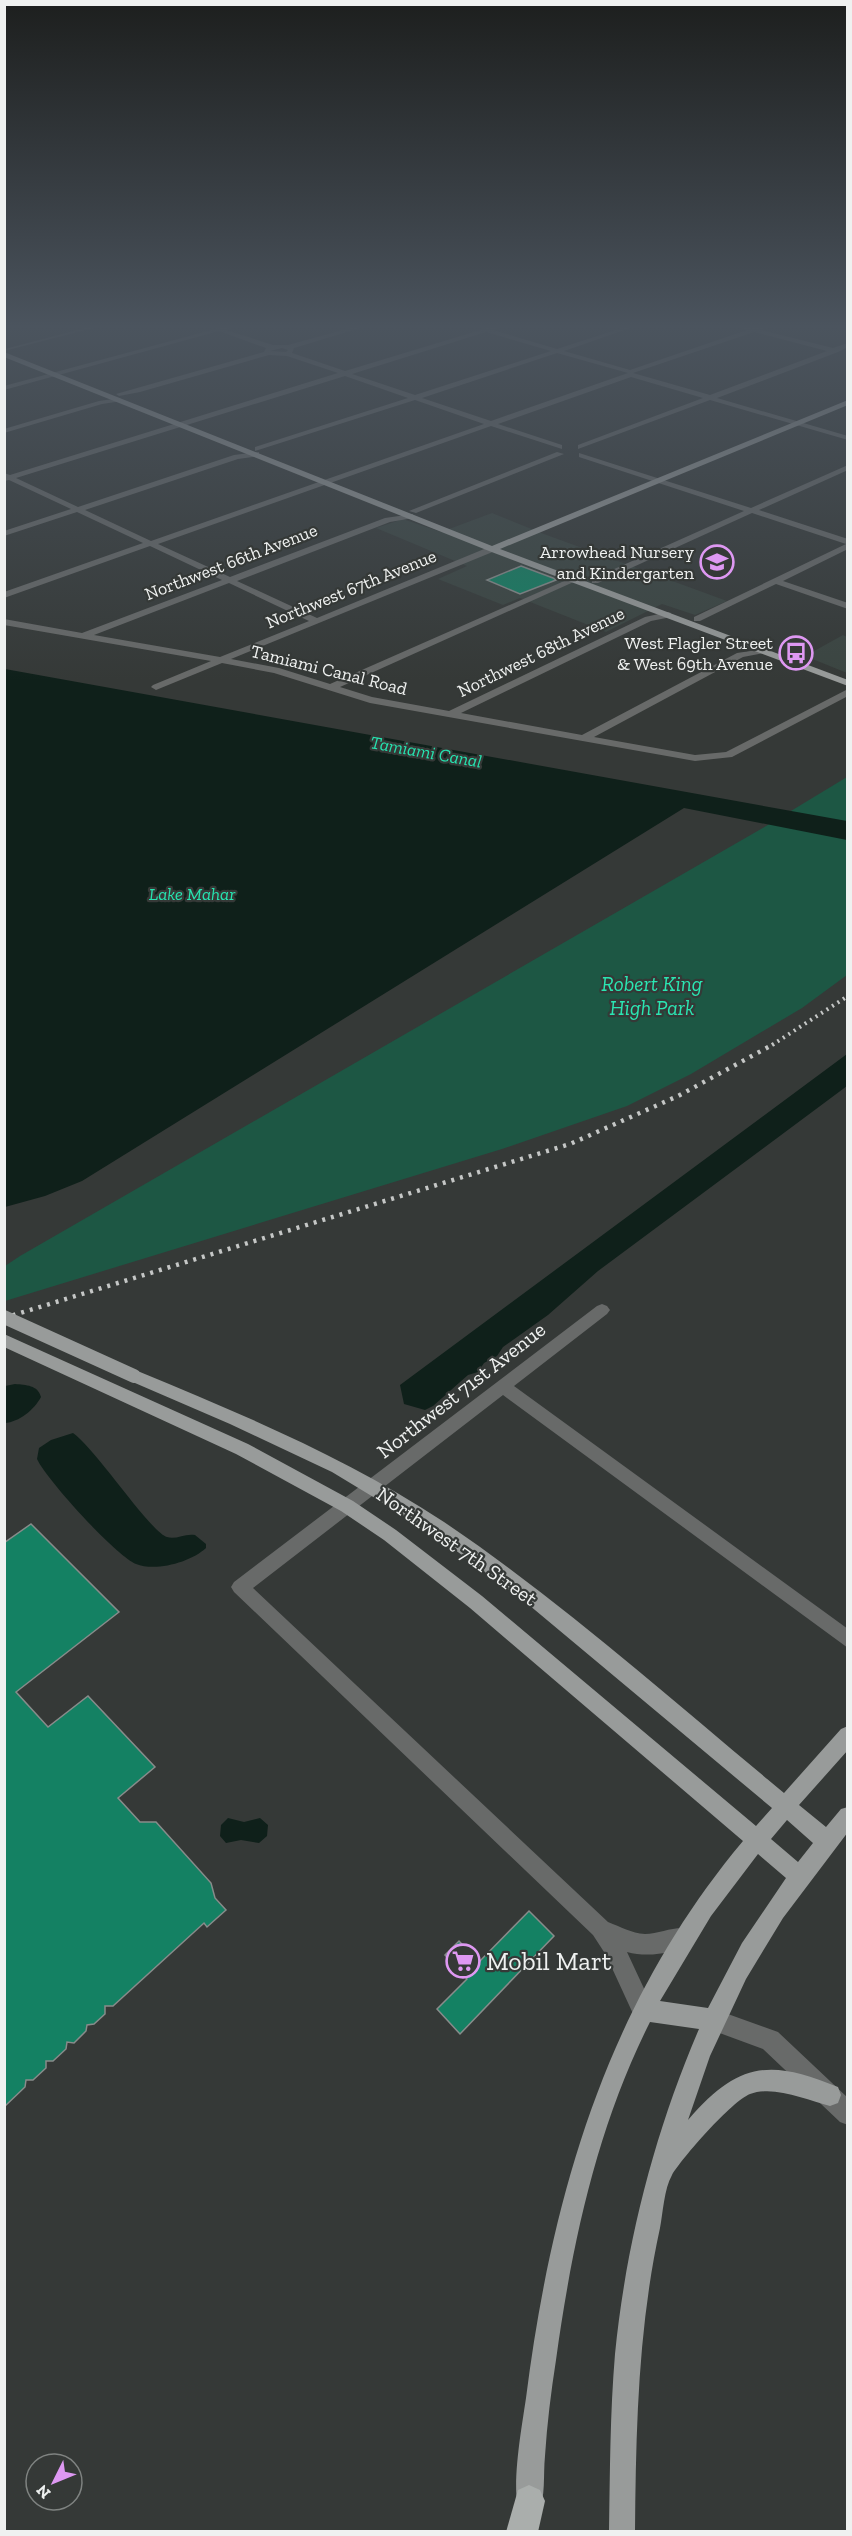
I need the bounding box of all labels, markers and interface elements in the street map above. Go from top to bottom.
street label: Northwest 66th Avenue [142,519,320,605]
place label: Arrowhead Nursery and Kindergarten [540,541,695,584]
school or university icon: Arrowhead Nursery and Kindergarten [699,544,735,580]
street label: Northwest 67th Avenue [263,545,439,633]
street label: Northwest 68th Avenue [454,602,628,702]
place label: West Flagler Street & West 69th Avenue [617,632,773,675]
bus stop icon: West Flagler Street & West 69th Avenue [778,635,814,671]
street label: Tamiami Canal Road [249,640,409,700]
water label: Tamiami Canal [369,731,483,773]
water label: Lake Mahar [149,883,236,905]
park label: Robert King High Park [601,971,703,1020]
street label: Northwest 71st Avenue [372,1316,550,1464]
street label: Northwest 7th Street [372,1481,542,1611]
supermarket icon: Mobil Mart [445,1943,481,1979]
place label: Mobil Mart [486,1945,612,1977]
north arrow [24,2452,84,2512]
text: N [32,2481,54,2503]

